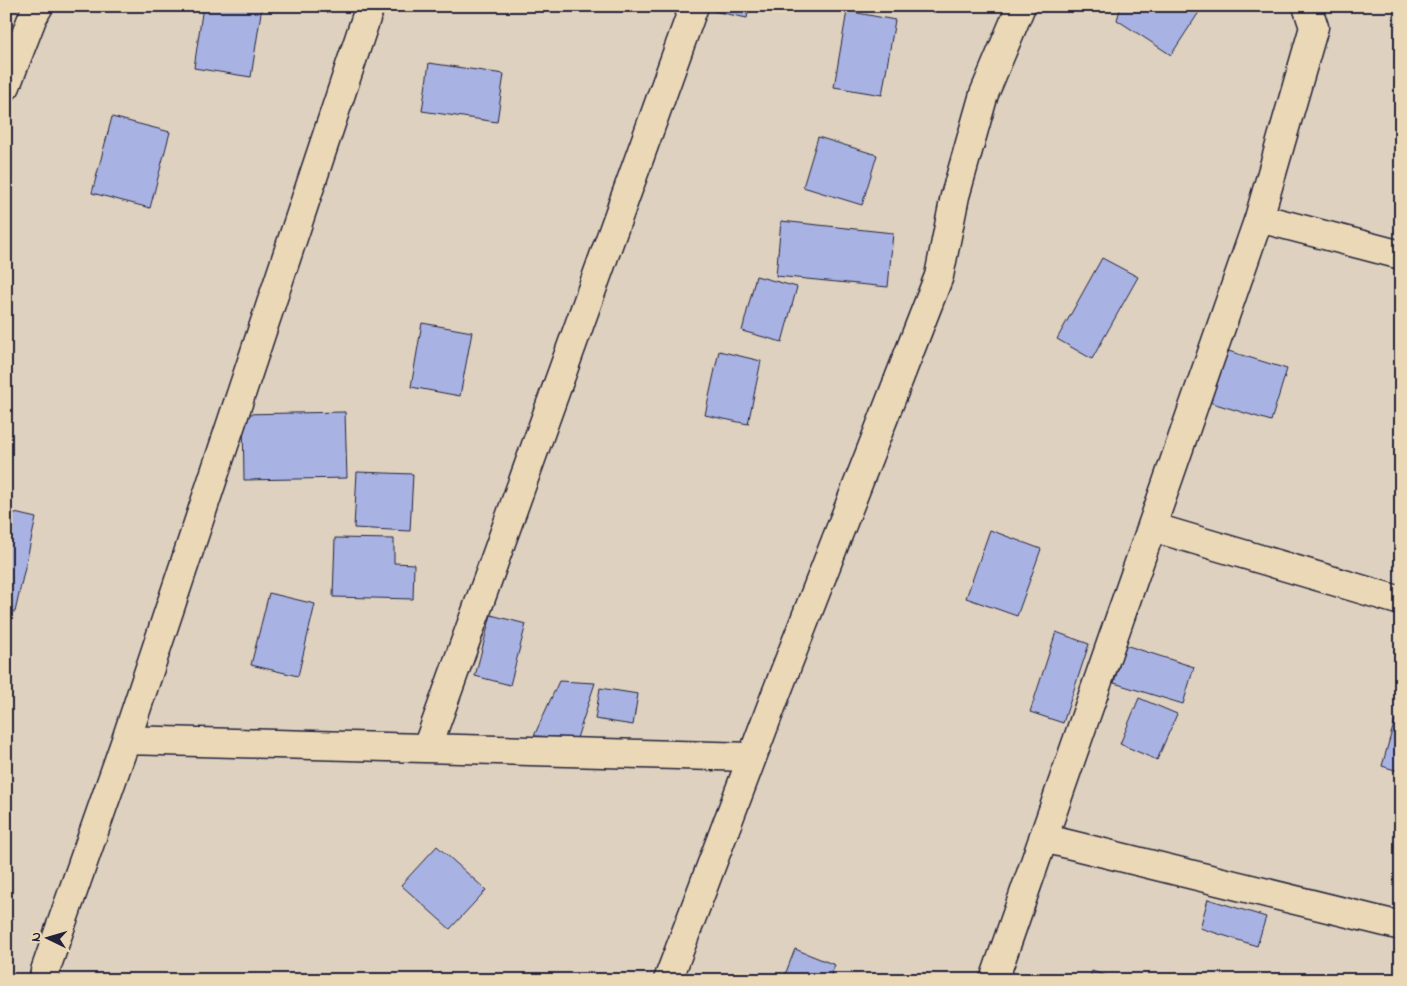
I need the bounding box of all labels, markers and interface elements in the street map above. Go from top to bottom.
north arrow [22,914,72,964]
text: N [26,931,47,943]

